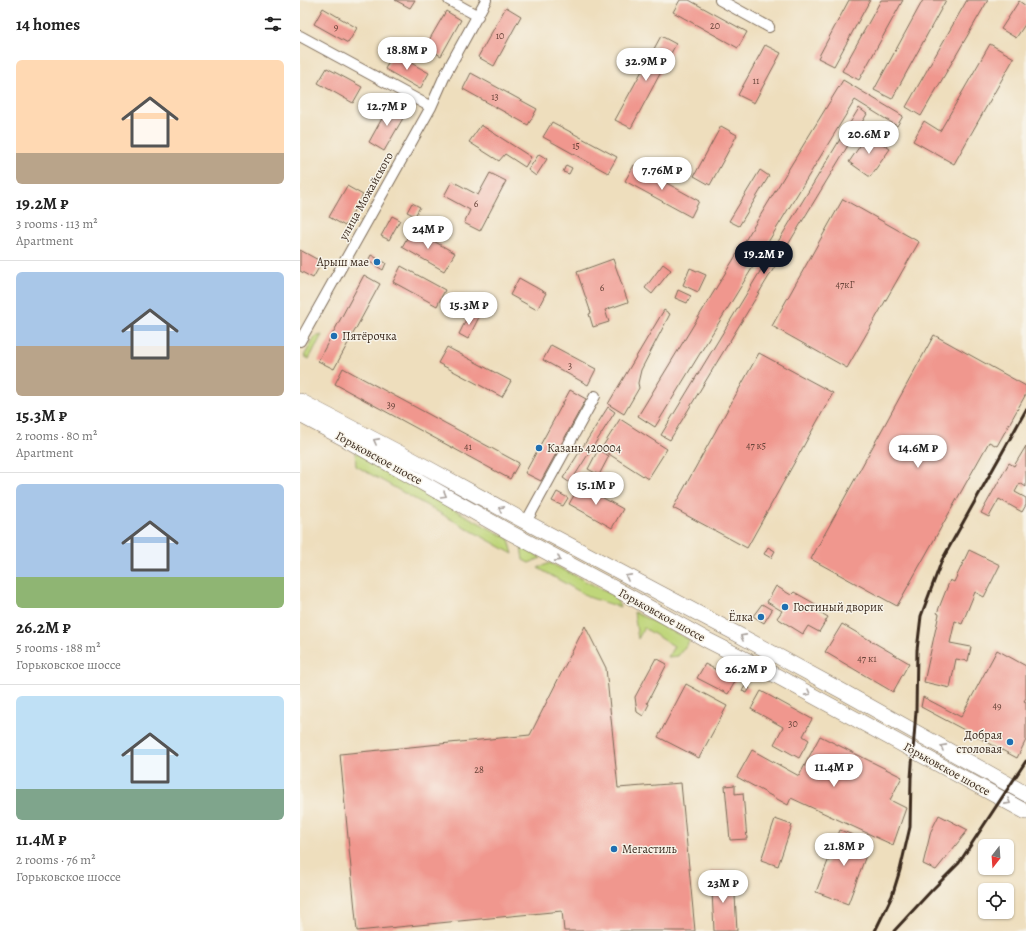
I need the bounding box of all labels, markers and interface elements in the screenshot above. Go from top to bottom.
text: 14 homes [16,13,80,36]
icon: filters [262,13,284,35]
house number: 20 [710,19,720,32]
house number: 9 [334,20,339,33]
house number: 10 [496,29,504,42]
pin: 18.8M ₽ [370,37,444,71]
text: 18.8M ₽ [387,41,427,58]
pin: 32.9M ₽ [609,48,683,82]
text: 32.9M ₽ [625,52,667,69]
house number: 11 [753,74,760,87]
icon: home [114,86,186,158]
house number: 13 [491,90,499,103]
pin: 12.7M ₽ [350,93,424,127]
text: 12.7M ₽ [367,97,407,114]
pin: 20.6M ₽ [832,121,906,155]
text: 20.6M ₽ [848,125,890,142]
house number: 15 [572,139,580,152]
street label: улица Можайского [335,149,397,244]
pin: 7.76M ₽ [625,157,699,191]
text: 7.76M ₽ [642,161,682,178]
text: 19.2M ₽ [16,192,69,215]
house number: 6 [474,197,479,210]
text: 3 rooms · 113 m² [16,215,98,232]
pin: 24M ₽ [400,216,456,250]
text: 24M ₽ [412,220,444,237]
text: Apartment [16,232,74,249]
pin: 19.2M ₽ [727,241,801,275]
text: 19.2M ₽ [744,245,784,262]
place label: Арыш мае [316,254,369,270]
marker: Арыш мае [372,257,382,267]
house number: 47кГ [836,278,854,291]
house number: 6 [600,281,605,294]
pin: 15.3M ₽ [432,292,506,326]
text: 15.3M ₽ [449,296,489,313]
icon: home [114,298,186,370]
place label: Пятёрочка [342,328,397,344]
marker: Пятёрочка [329,331,339,341]
house number: 3 [568,359,572,372]
house number: 39 [387,398,396,411]
text: 15.3M ₽ [16,404,67,427]
text: 2 rooms · 80 m² [16,427,97,444]
street label: Горьковское шоссе [333,427,425,489]
pin: 14.6M ₽ [881,435,955,469]
one-way arrow [373,438,380,446]
house number: 47 к5 [746,439,766,452]
text: 14.6M ₽ [898,439,938,456]
house number: 41 [464,440,473,453]
place label: Казань 420004 [547,440,622,456]
marker: Казань 420004 [534,443,544,453]
text: Apartment [16,444,74,461]
pin: 15.1M ₽ [559,472,633,506]
text: 15.1M ₽ [577,476,615,493]
one-way arrow [440,491,447,498]
one-way arrow [498,506,506,513]
icon: home [114,510,186,582]
one-way arrow [553,554,561,561]
one-way arrow [625,574,633,581]
street label: Горьковское шоссе [616,584,708,646]
place label: Гостиный дворик [793,599,883,615]
marker: Гостиный дворик [780,602,790,612]
place label: Ёлка [728,609,753,625]
marker: Ёлка [756,612,766,622]
text: 26.2M ₽ [16,616,71,639]
one-way arrow [740,635,747,642]
text: 5 rooms · 188 m² [16,639,100,656]
house number: 47 к1 [857,652,877,665]
text: Горьковское шоссе [16,656,121,673]
pin: 26.2M ₽ [709,656,783,690]
text: 26.2M ₽ [725,660,767,677]
one-way arrow [804,688,811,695]
house number: 49 [992,699,1002,712]
house number: 30 [788,717,798,730]
icon: home [114,722,186,794]
place label: Добрая столовая [956,727,1002,757]
marker: Добрая столовая [1005,737,1015,747]
street label: Горьковское шоссе [901,738,993,800]
one-way arrow [940,745,947,752]
pin: 11.4M ₽ [797,754,871,788]
text: 11.4M ₽ [815,758,853,775]
house number: 28 [474,763,484,776]
one-way arrow [1004,798,1011,805]
text: 11.4M ₽ [16,828,67,851]
pin: 21.8M ₽ [807,833,881,867]
text: 21.8M ₽ [824,837,864,854]
north arrow [978,839,1014,875]
map controls [978,839,1014,919]
place label: Мегастиль [622,841,677,857]
marker: Мегастиль [609,844,619,854]
text: 2 rooms · 76 m² [16,851,95,868]
text: Горьковское шоссе [16,868,121,885]
pin: 23M ₽ [695,870,751,904]
text: 23M ₽ [707,874,739,891]
button: locate [978,883,1014,919]

